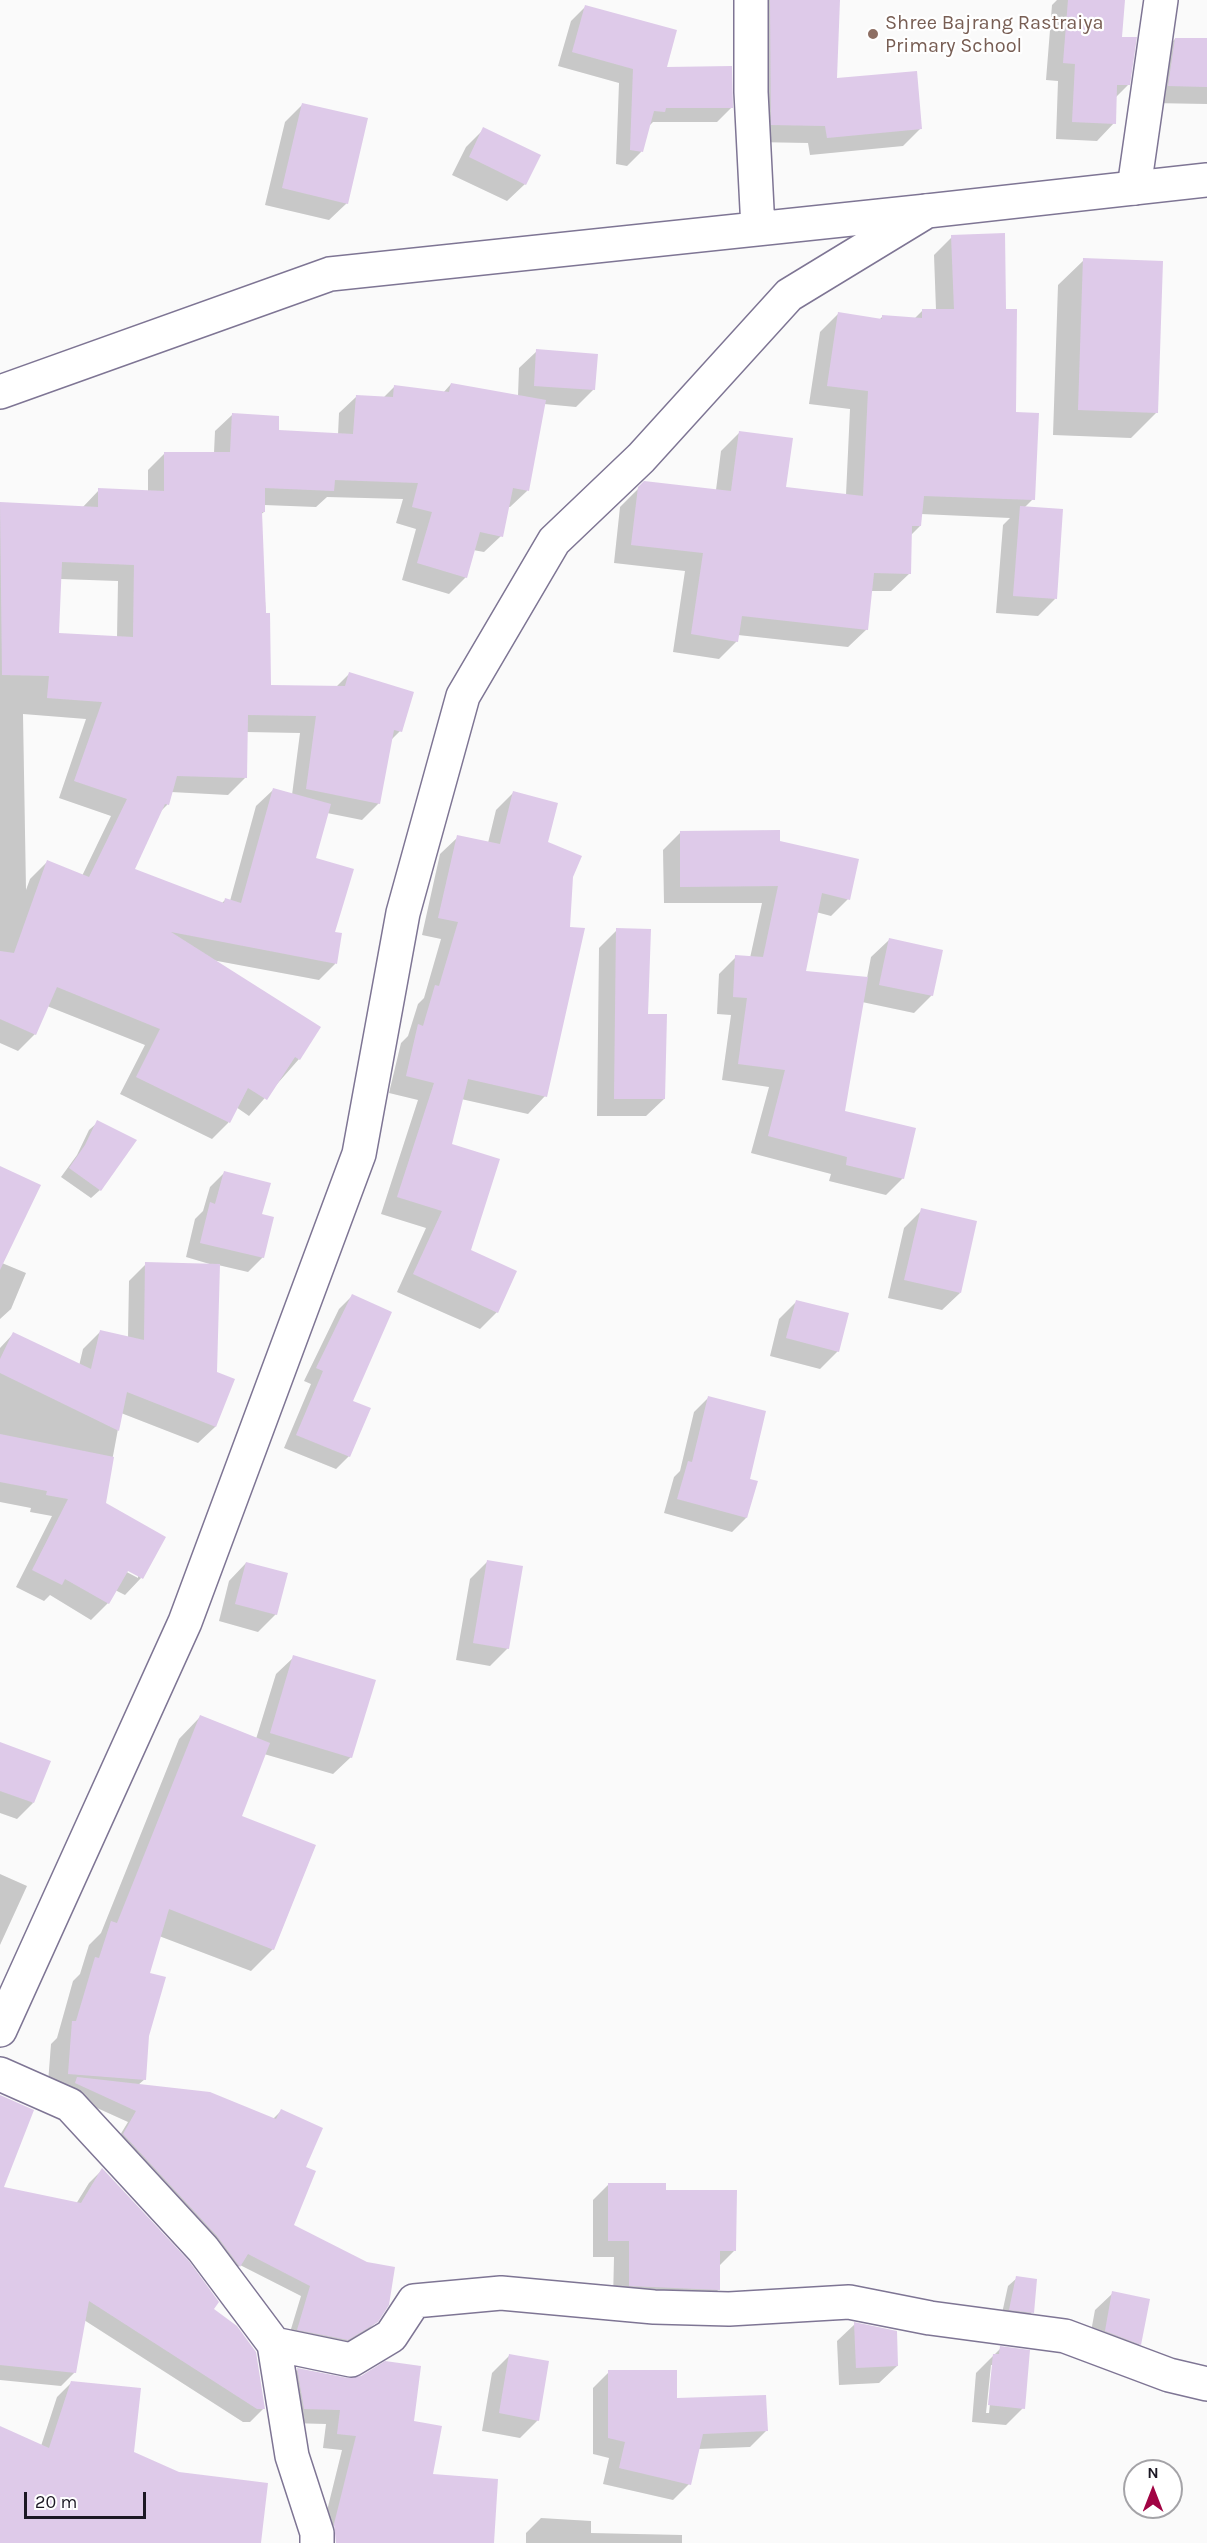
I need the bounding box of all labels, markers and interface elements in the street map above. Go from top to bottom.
place label: Shree Bajrang Rastraiya Primary School [885,11,1104,58]
marker: Shree Bajrang Rastraiya Primary School [866,27,880,41]
north arrow [1123,2459,1183,2519]
text: N [1147,2463,1159,2482]
scale bar [27,2480,148,2518]
text: 20 m [35,2491,77,2513]

